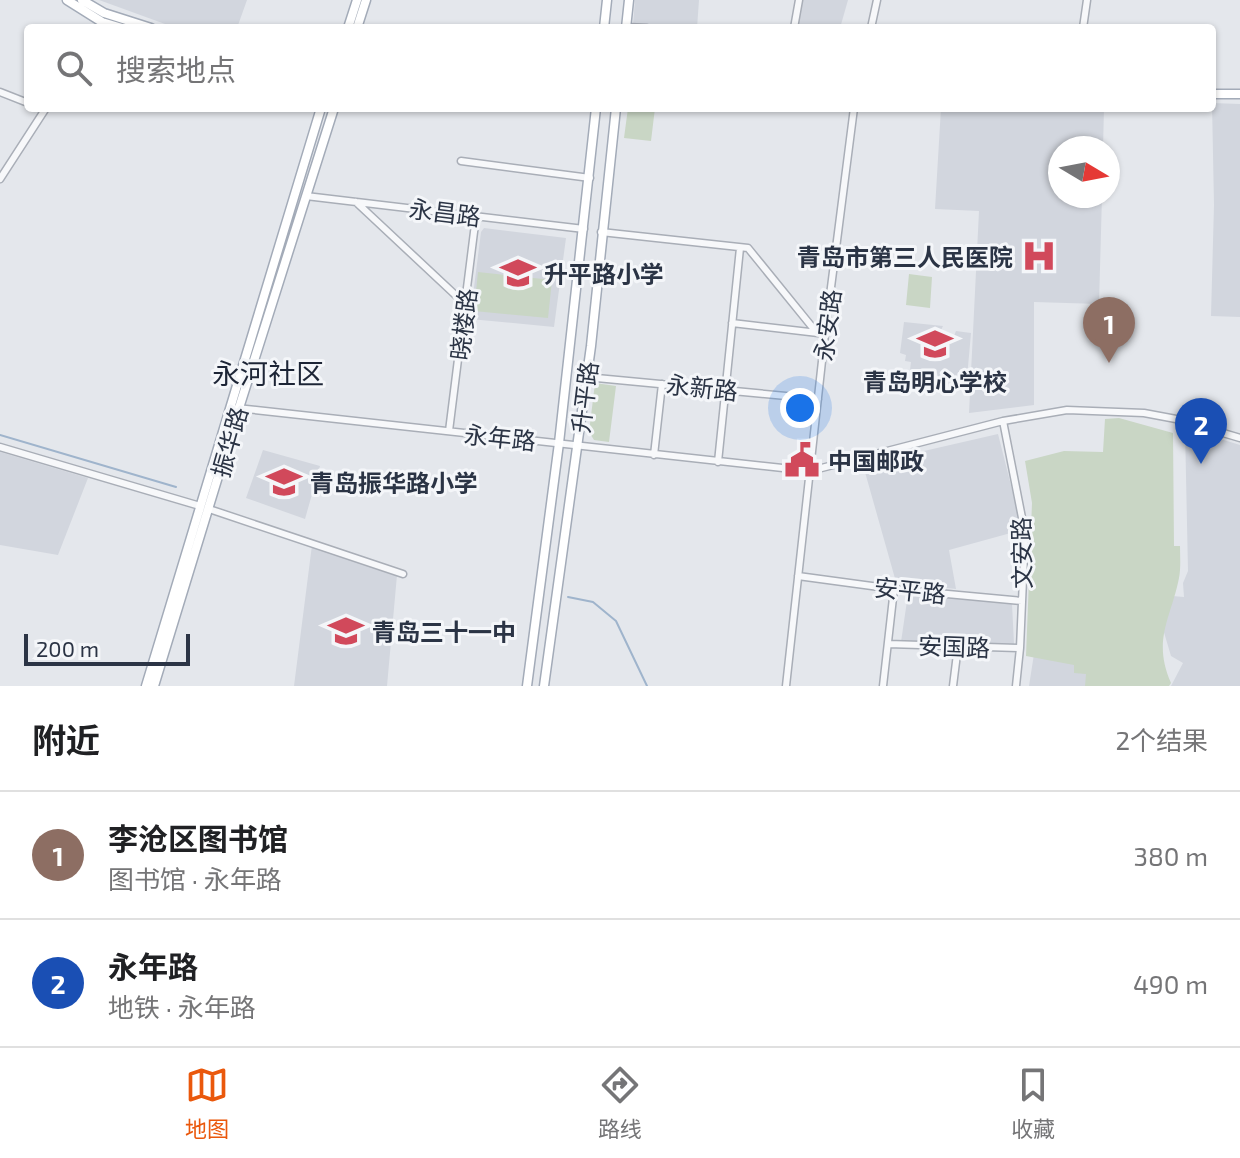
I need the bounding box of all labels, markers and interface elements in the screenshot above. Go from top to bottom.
search box [24,24,1216,112]
icon: search [52,46,96,90]
text: 搜索地点 [116,51,236,87]
north arrow [1048,136,1120,208]
street label: 永昌路 [408,193,482,231]
hospital icon: 青岛市第三人民医院 [1020,237,1058,275]
place label: 青岛市第三人民医院 [797,242,1013,271]
school or university icon: 升平路小学 [499,254,537,292]
place label: 升平路小学 [544,259,664,288]
street label: 晓楼路 [444,287,482,361]
street label: 永安路 [808,288,846,362]
pin: 1 [1083,297,1135,363]
school or university icon: 青岛明心学校 [916,325,954,363]
district label: 永河社区 [212,356,324,390]
street label: 升平路 [565,360,603,434]
place label: 青岛明心学校 [863,367,1007,396]
street label: 永新路 [665,369,739,405]
your location [780,388,820,428]
pin: 2 [1175,398,1227,464]
street label: 振华路 [205,403,253,481]
street label: 永年路 [463,419,537,455]
public building icon: 中国邮政 [783,441,821,479]
place label: 中国邮政 [828,446,924,475]
school or university icon: 青岛振华路小学 [265,463,303,501]
place label: 青岛振华路小学 [310,468,478,497]
street label: 文安路 [1006,517,1036,589]
street label: 安平路 [873,572,947,608]
school or university icon: 青岛三十一中 [327,612,365,650]
place label: 青岛三十一中 [372,617,516,646]
scale bar [24,630,190,666]
street label: 安国路 [918,630,990,662]
text: 200 m [36,635,99,661]
text: 附近 [32,719,100,760]
text: 2个结果 [1115,724,1208,755]
text: 李沧区图书馆 [108,820,288,856]
text: 1 [52,840,64,871]
text: 380 m [1134,840,1208,871]
text: 图书馆 · 永年路 [108,863,282,894]
text: 永年路 [108,948,198,984]
text: 2 [50,968,66,999]
text: 490 m [1133,968,1208,999]
text: 地铁 · 永年路 [108,991,256,1022]
tab: 地图 [185,1063,229,1143]
tab: 路线 [598,1063,642,1143]
tab: 收藏 [1011,1063,1055,1143]

